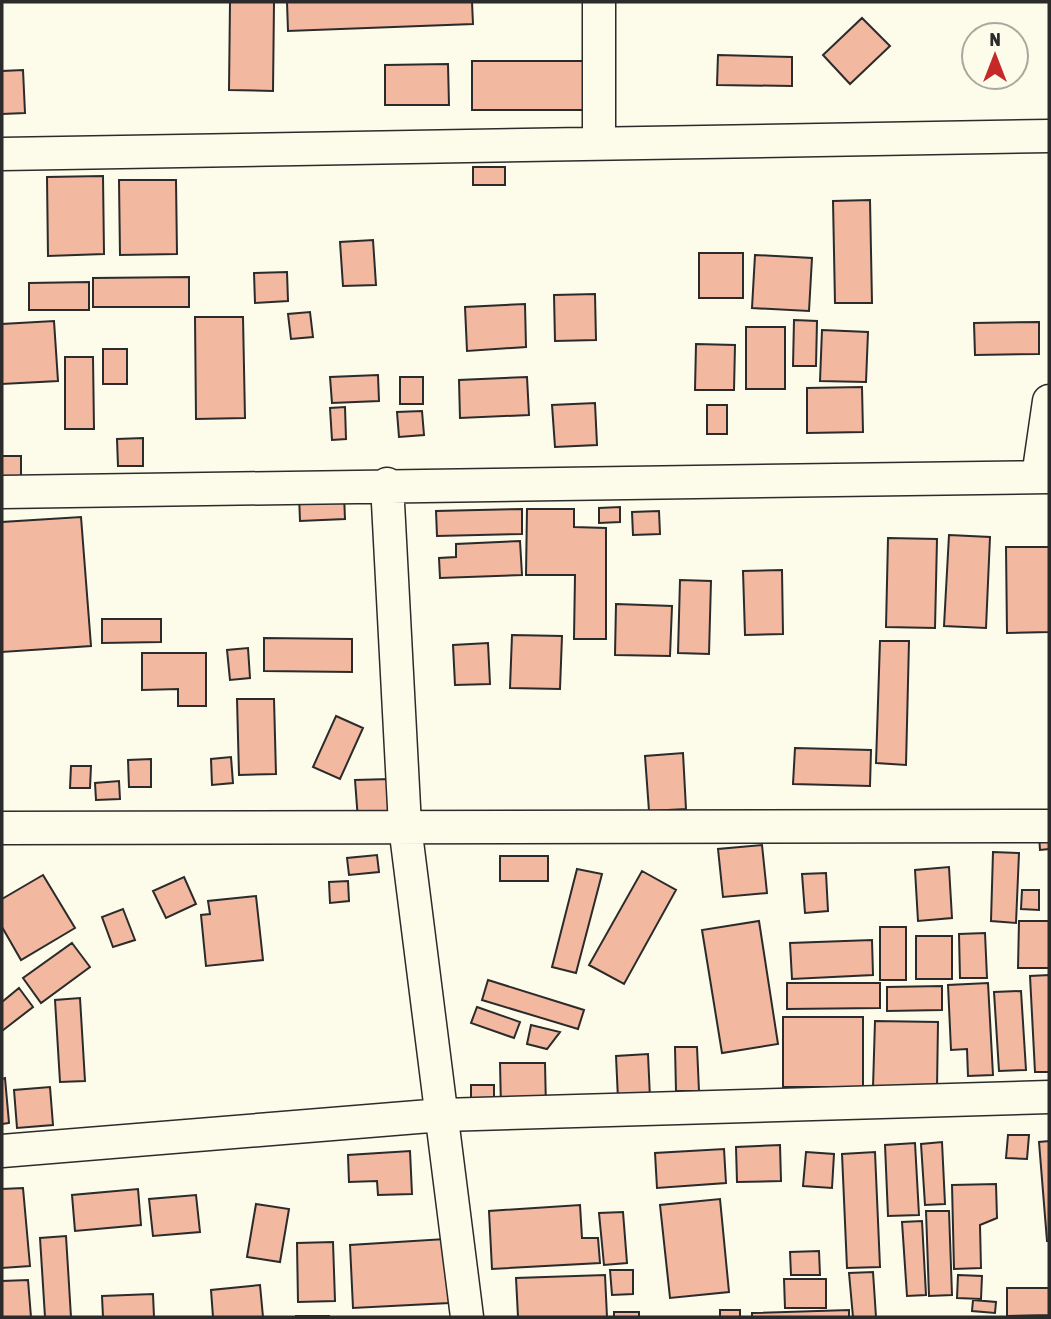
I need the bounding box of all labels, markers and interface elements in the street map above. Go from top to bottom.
north arrow [960,21,1030,91]
text: N [989,28,1001,50]

